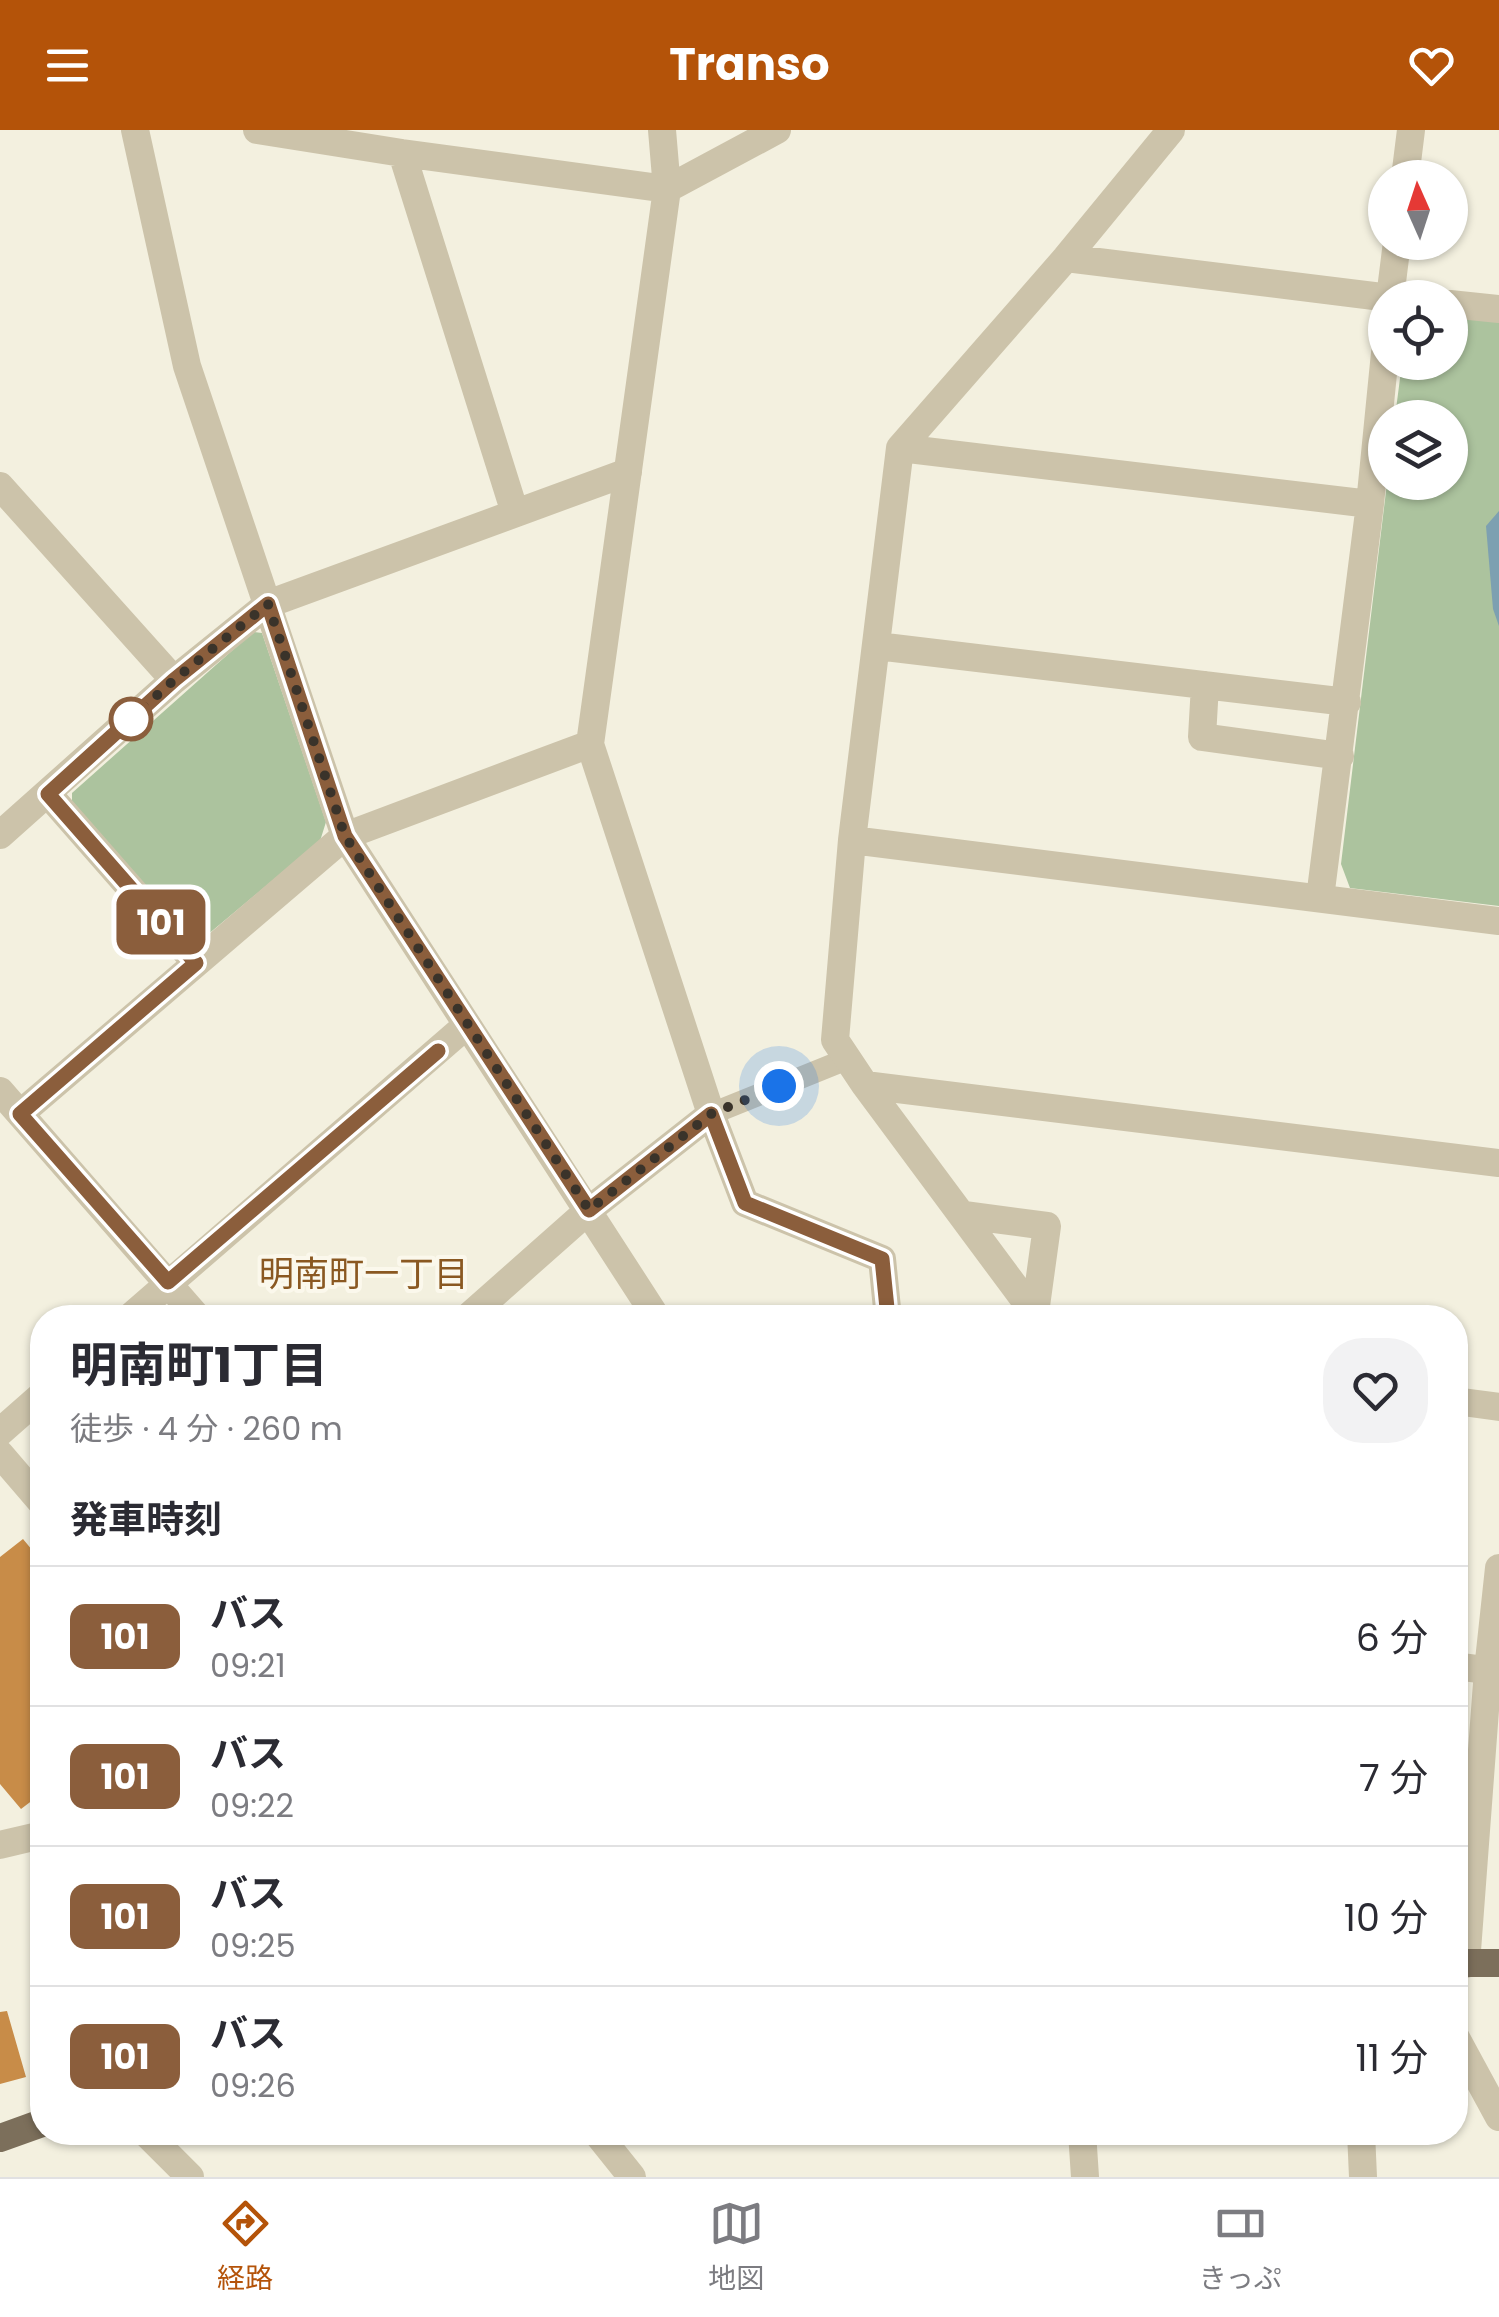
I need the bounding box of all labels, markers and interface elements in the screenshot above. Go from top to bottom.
text: Transo [669,33,830,96]
icon: menu [40,38,95,93]
icon: heart [1404,38,1459,93]
north arrow [1368,160,1468,260]
map controls [1368,160,1468,500]
button: locate [1368,280,1468,380]
button: layers [1368,400,1468,500]
unlabelled marker [110,698,152,740]
line badge: 101 [104,890,218,954]
text: 101 [136,898,186,947]
your location [754,1061,804,1111]
district label: 明南町一丁目 [259,1249,469,1298]
text: 明南町1丁目 [70,1332,328,1399]
button: heart [1323,1338,1428,1443]
text: 徒歩 · 4 分 · 260 m [70,1406,343,1451]
text: 発車時刻 [70,1493,222,1546]
text: バス [210,1587,286,1640]
text: 6 分 [1356,1611,1428,1664]
text: 101 [100,1612,150,1661]
text: 09:21 [210,1643,286,1688]
text: バス [210,1727,286,1780]
text: 7 分 [1359,1751,1428,1804]
text: 101 [100,1752,150,1801]
text: 09:22 [210,1783,294,1828]
text: バス [210,1867,286,1920]
text: 10 分 [1344,1891,1428,1944]
text: 101 [100,1892,150,1941]
text: 09:25 [210,1923,296,1968]
text: バス [210,2007,286,2060]
text: 11 分 [1356,2031,1428,2084]
text: 101 [100,2032,150,2081]
text: 09:26 [210,2063,296,2108]
tab: 経路 [217,2196,273,2300]
tab: 地図 [708,2196,764,2300]
tab: きっぷ [1199,2196,1282,2300]

